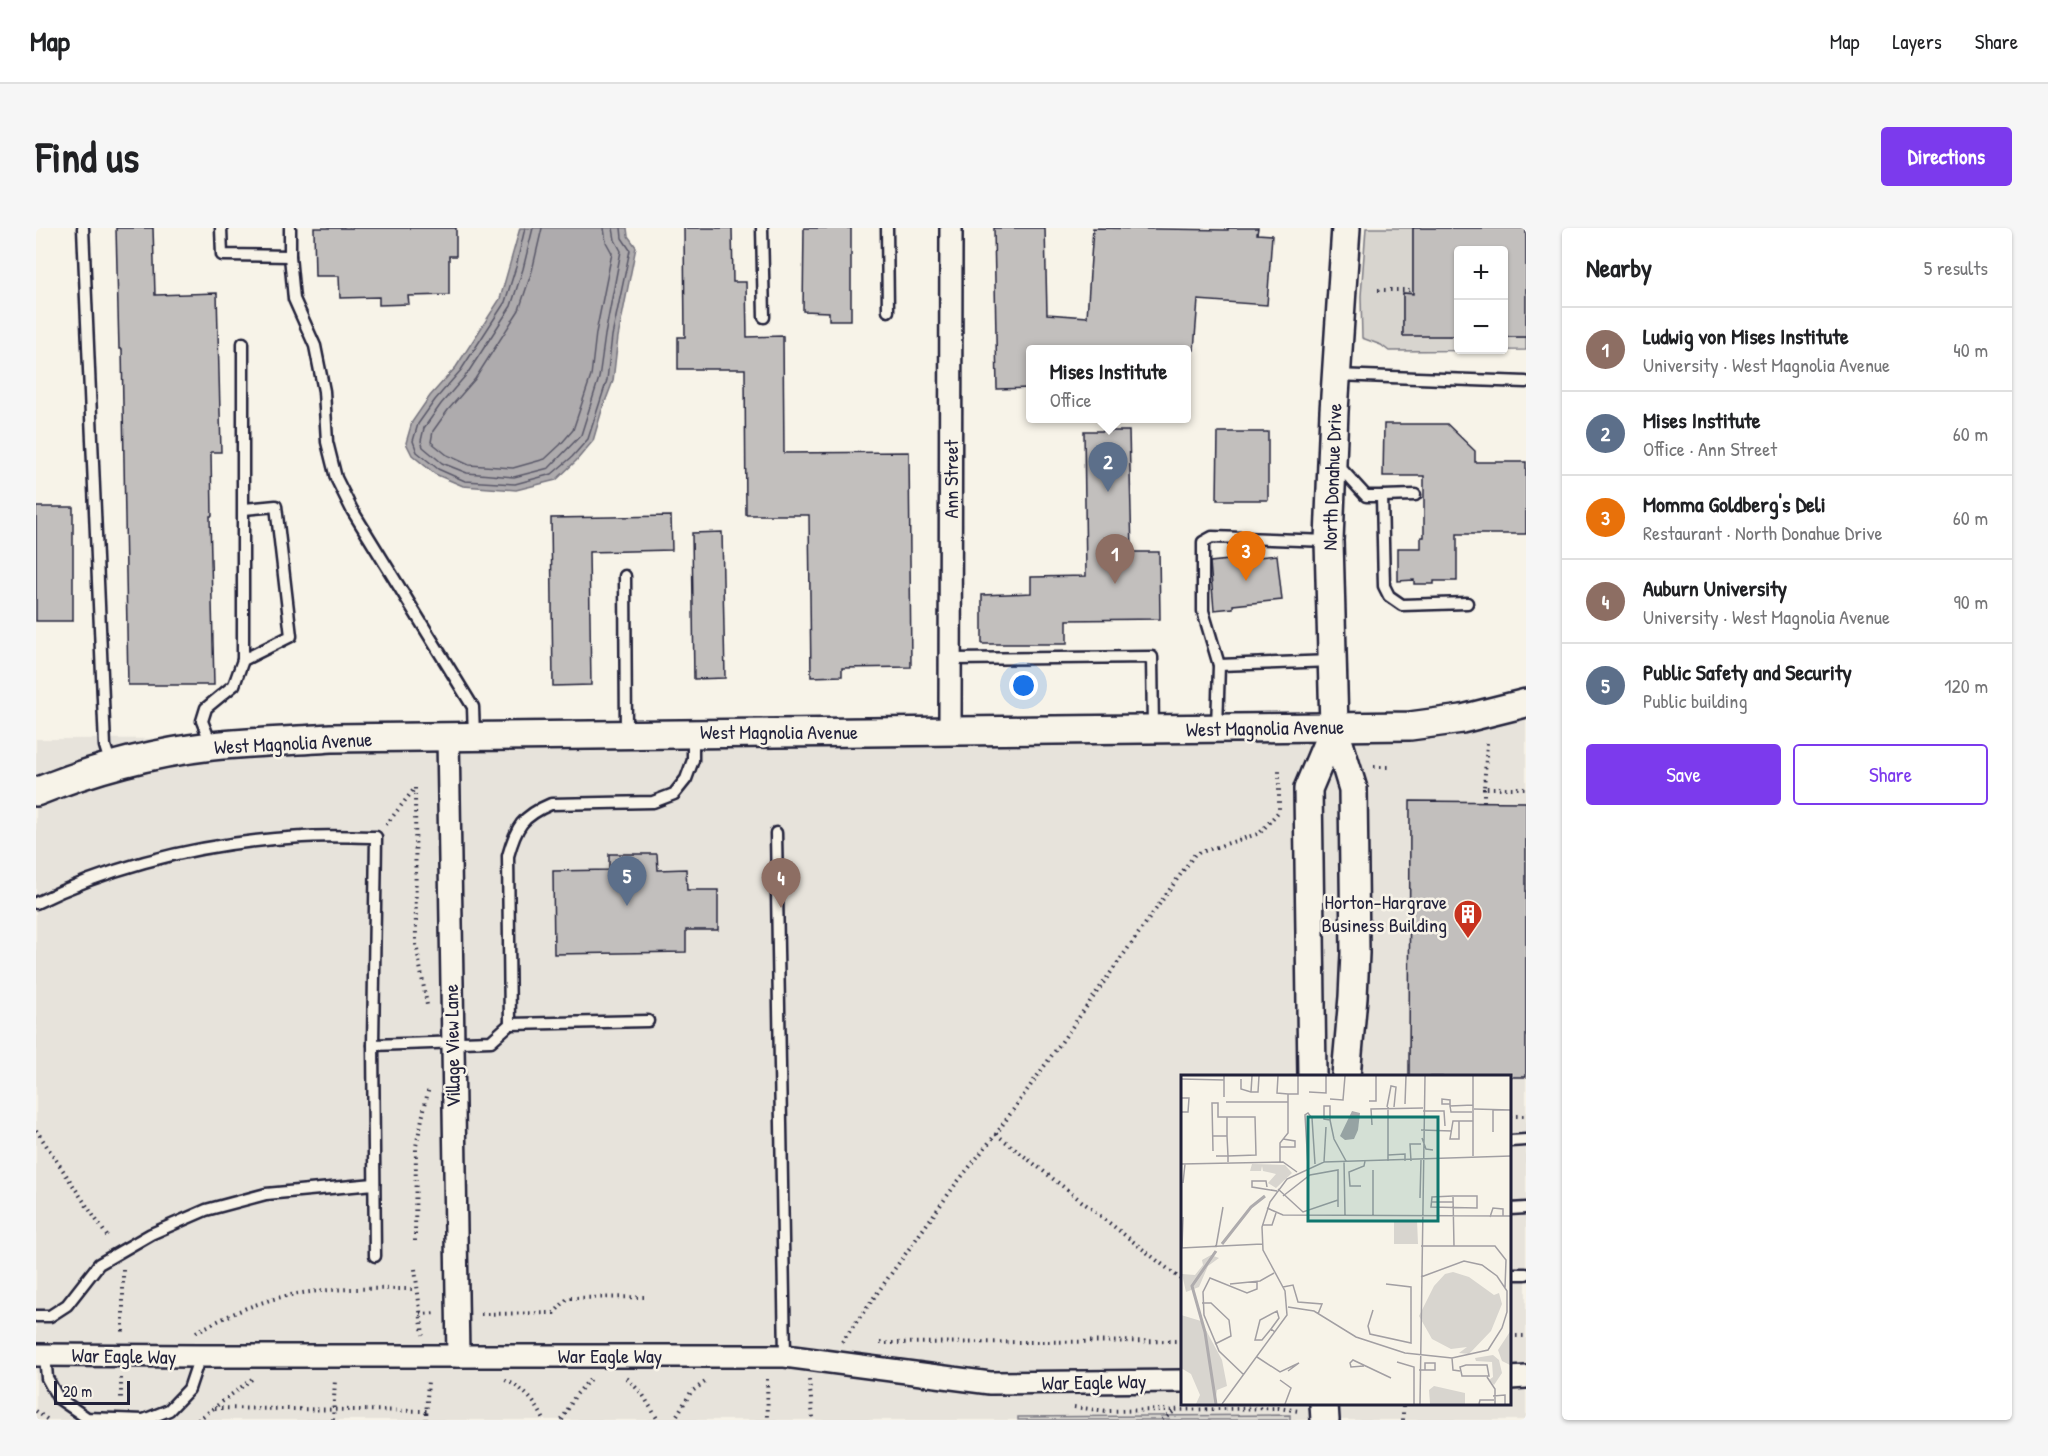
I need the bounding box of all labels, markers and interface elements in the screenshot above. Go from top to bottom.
text: Map [30,22,70,60]
text: Map [1830,27,1859,56]
text: Layers [1892,27,1942,56]
text: Share [1975,27,2018,56]
button: Directions [1881,127,2012,186]
text: Find us [36,128,139,185]
map controls [1454,246,1508,354]
button: + [1454,246,1508,300]
text: Nearby [1586,250,1652,285]
text: 5 results [1924,254,1988,281]
button: − [1454,300,1508,354]
text: Ludwig von Mises Institute [1643,321,1849,351]
text: 1 [1602,336,1609,363]
text: 40 m [1953,336,1988,363]
popup [1026,345,1191,423]
text: University · West Magnolia Avenue [1643,351,1890,378]
text: Mises Institute [1050,356,1167,386]
text: Office [1050,386,1092,413]
street label: North Donahue Drive [1315,403,1348,551]
text: Mises Institute [1643,405,1761,435]
text: 2 [1601,420,1610,447]
text: 60 m [1953,420,1988,447]
text: Office · Ann Street [1643,435,1777,462]
street label: Ann Street [937,438,964,519]
pin: 2 [1088,442,1128,492]
text: Momma Goldberg's Deli [1643,489,1826,519]
text: 3 [1601,504,1610,531]
text: 60 m [1953,504,1988,531]
text: Restaurant · North Donahue Drive [1643,519,1882,546]
pin: 3 [1226,532,1266,581]
pin: 1 [1096,534,1134,584]
text: Auburn University [1643,573,1787,603]
text: 4 [1602,588,1609,615]
text: 90 m [1954,588,1988,615]
text: University · West Magnolia Avenue [1643,603,1890,630]
text: Public Safety and Security [1643,657,1852,687]
your location [1009,671,1038,700]
text: 5 [1601,672,1610,699]
text: 120 m [1944,672,1988,699]
text: Public building [1643,687,1747,714]
street label: West Magnolia Avenue [1186,713,1344,742]
street label: West Magnolia Avenue [700,718,858,745]
street label: West Magnolia Avenue [213,725,373,760]
button: Save [1586,744,1781,805]
button: Share [1793,744,1988,805]
pin: 5 [608,856,646,906]
pin: 4 [762,858,800,908]
place label: Horton-Hargrave Business Building [1322,888,1447,938]
building icon: Horton-Hargrave Business Building [1452,898,1484,940]
street label: Village View Lane [437,984,466,1108]
inset map [1181,1075,1511,1405]
street label: War Eagle Way [72,1341,177,1370]
street label: War Eagle Way [558,1342,662,1369]
street label: War Eagle Way [1041,1367,1146,1396]
scale bar [54,1378,130,1406]
text: 20 m [63,1380,92,1402]

